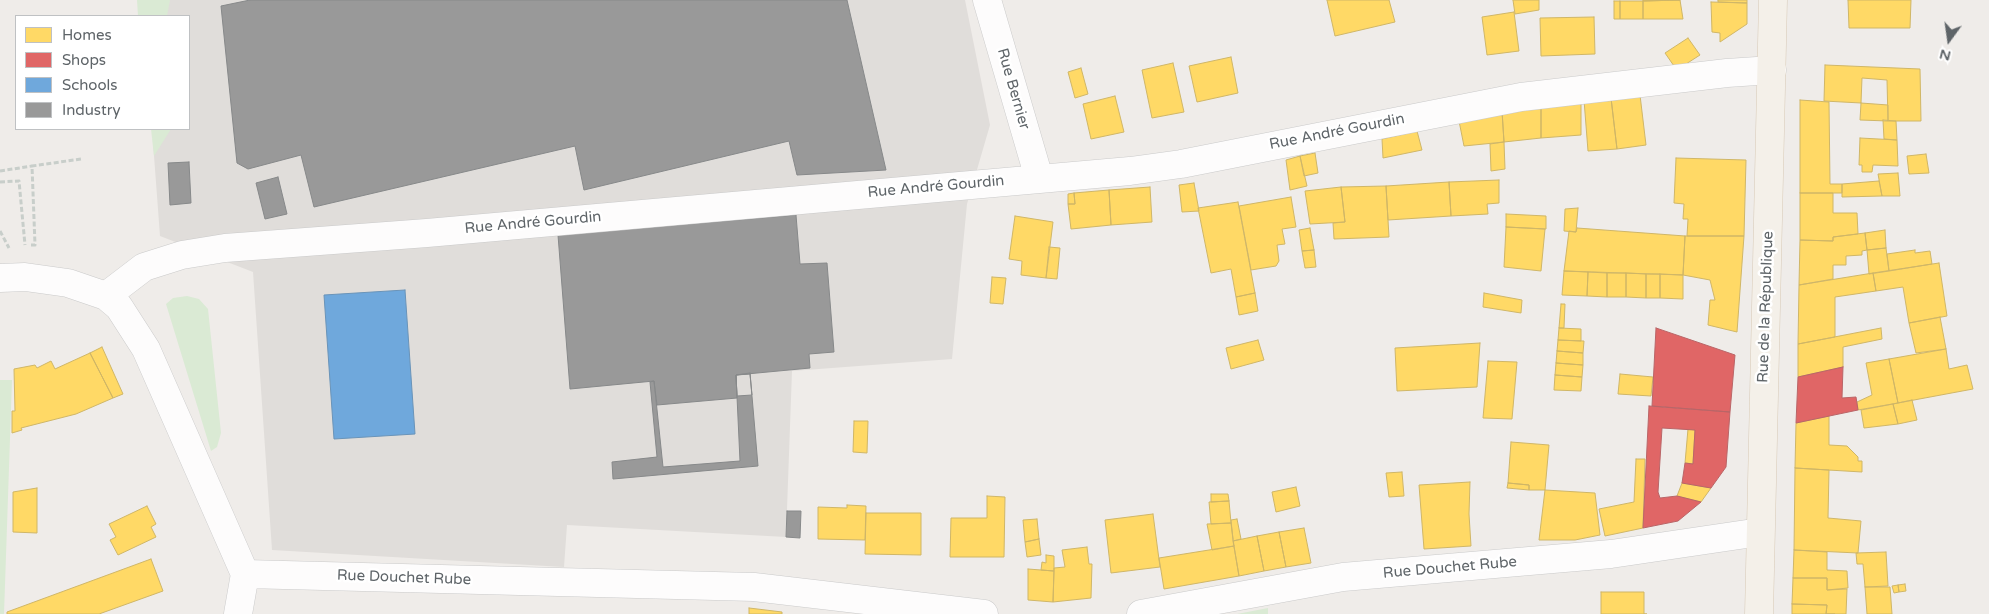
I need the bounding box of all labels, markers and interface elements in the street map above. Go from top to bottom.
legend [15,15,190,130]
north arrow [1924,15,1974,65]
text: Homes [62,26,112,44]
text: N [1938,45,1953,65]
street label: Rue Bernier [993,46,1033,132]
text: Shops [62,51,106,69]
text: Schools [62,76,118,94]
text: Industry [62,101,121,119]
street label: Rue André Gourdin [1268,110,1406,154]
street label: Rue André Gourdin [867,172,1005,202]
street label: Rue André Gourdin [464,208,602,238]
street label: Rue de la République [1754,231,1778,383]
street label: Rue Douchet Rube [1382,553,1518,583]
street label: Rue Douchet Rube [336,567,472,589]

